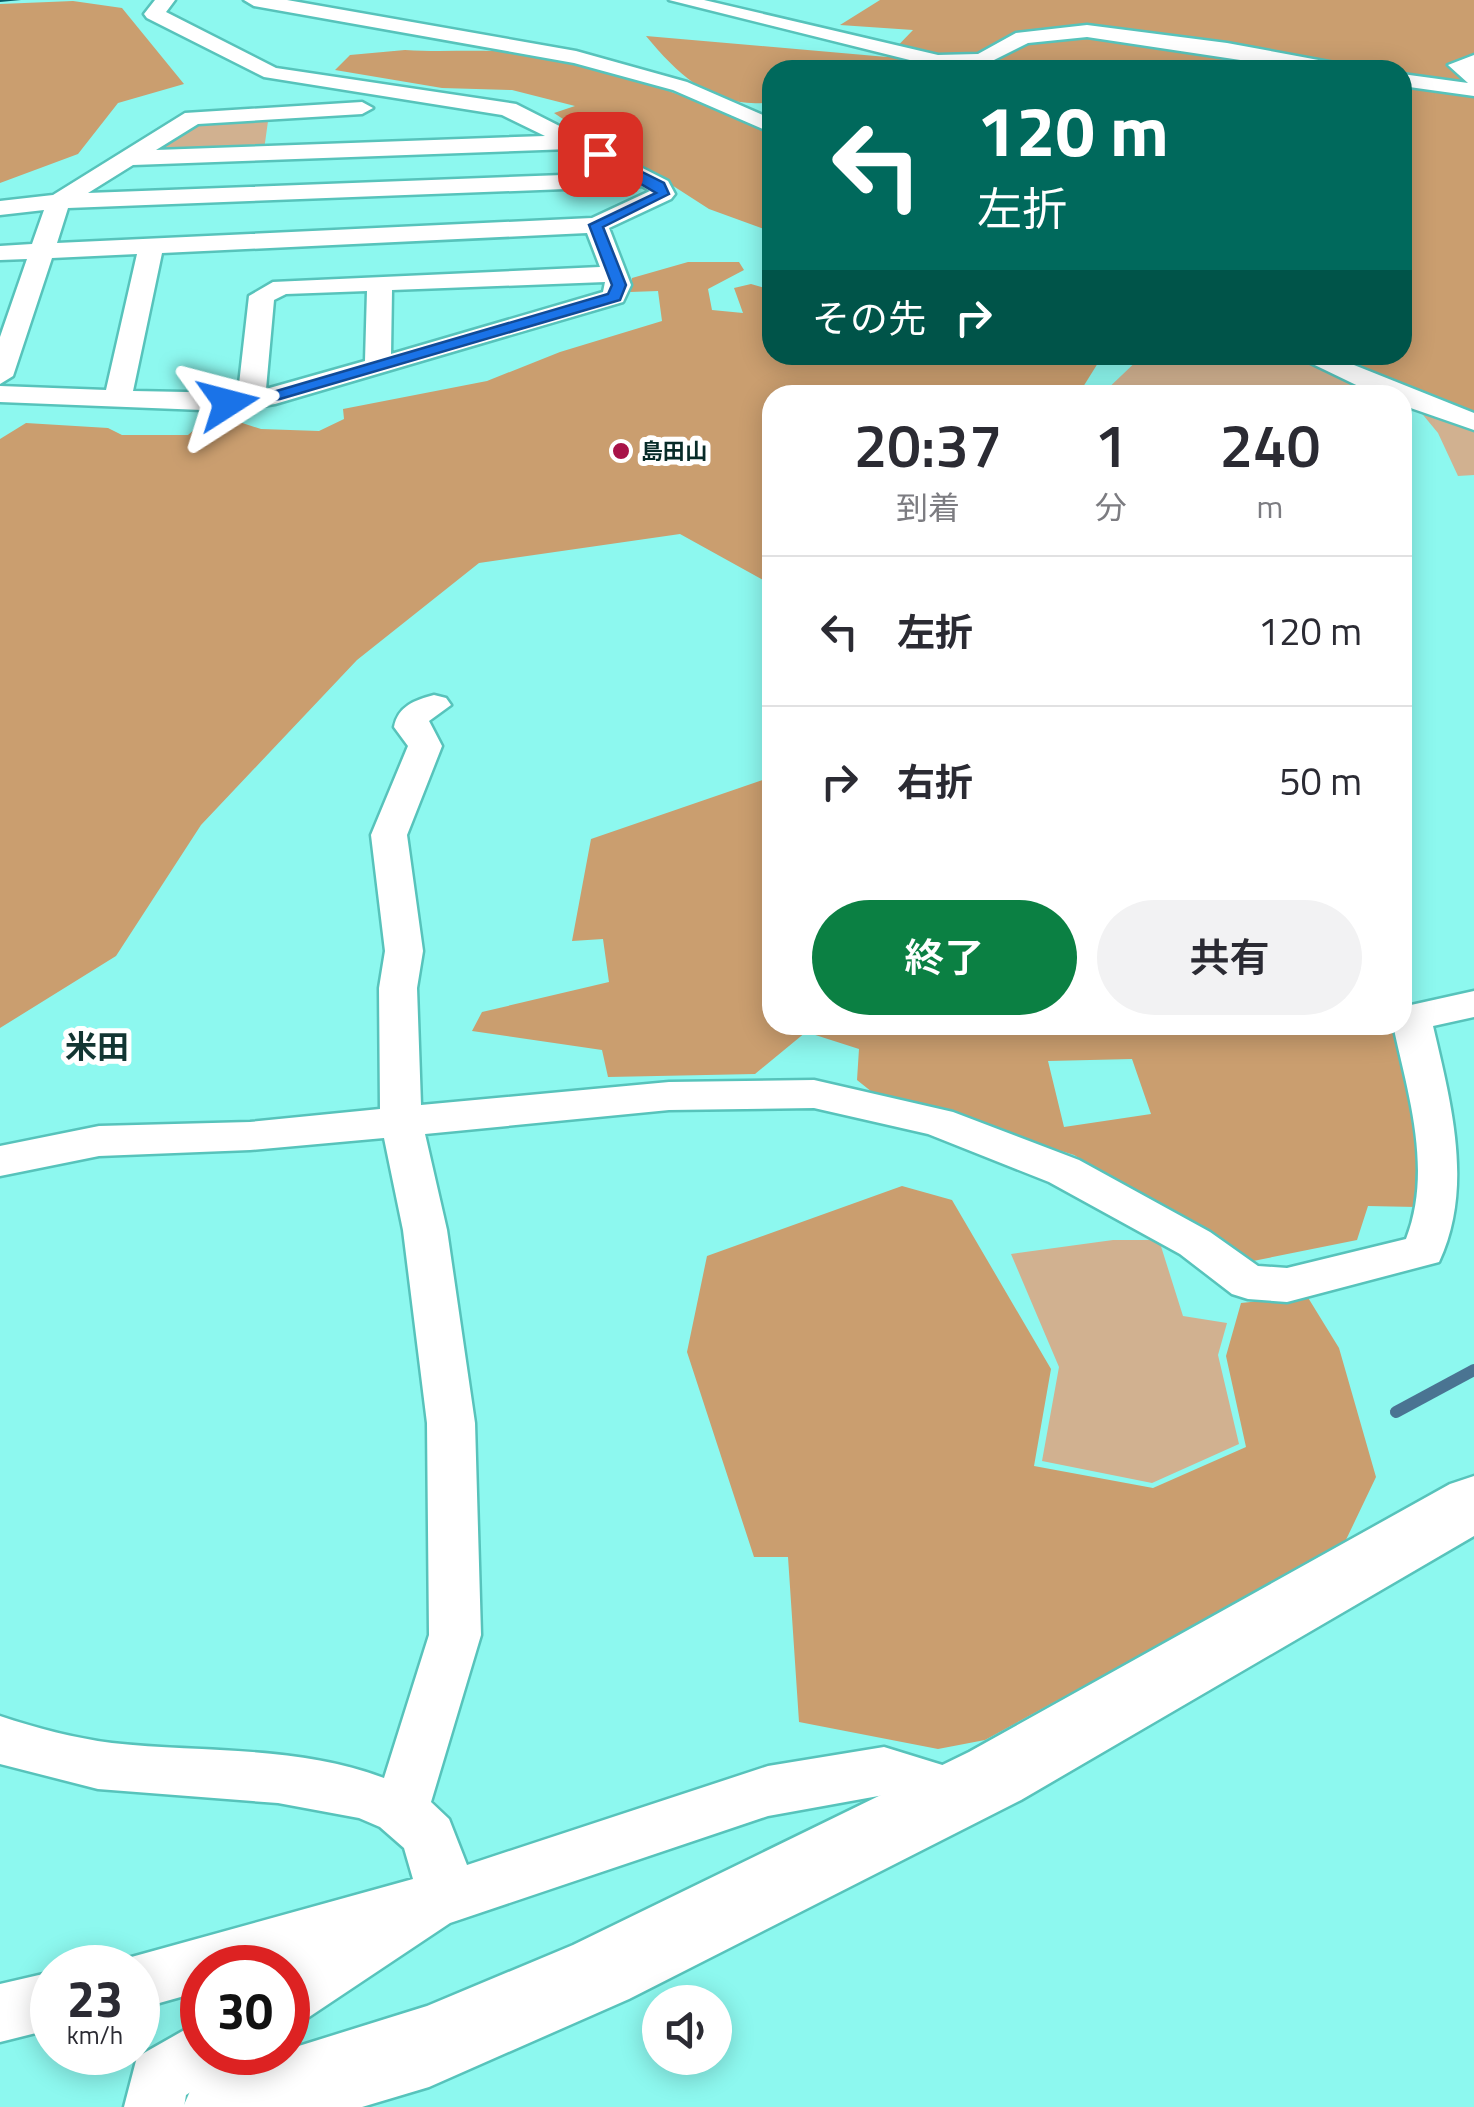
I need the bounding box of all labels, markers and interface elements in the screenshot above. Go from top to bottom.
text: 120 m [977,77,1169,183]
icon: left [812,100,942,230]
pin [558,112,643,197]
icon: arrive [573,127,628,182]
text: 左折 [977,174,1067,242]
text: その先 [812,289,926,347]
icon: right [946,290,1001,345]
position arrow [176,351,280,455]
text: 20:37 [854,399,1002,490]
text: 1 [1094,399,1128,490]
text: 240 [1219,399,1320,490]
place label: 島田山 [641,434,707,468]
marker: 島田山 [610,440,632,462]
text: m [1256,482,1283,530]
text: 到着 [896,483,960,531]
text: 分 [1095,483,1127,531]
text: 120 m [1258,602,1362,660]
text: 左折 [897,603,973,661]
icon: left [812,604,867,659]
text: 50 m [1279,752,1362,810]
text: 右折 [897,753,973,811]
icon: right [812,754,867,809]
button: 終了 [812,900,1077,1015]
button: 共有 [1097,900,1362,1015]
district label: 米田 [65,1022,129,1070]
speed limit sign: 30 [180,1945,310,2075]
text: 23 [67,1960,123,2036]
map controls [642,1985,732,2075]
button: sound [642,1985,732,2075]
text: km/h [67,2016,123,2054]

